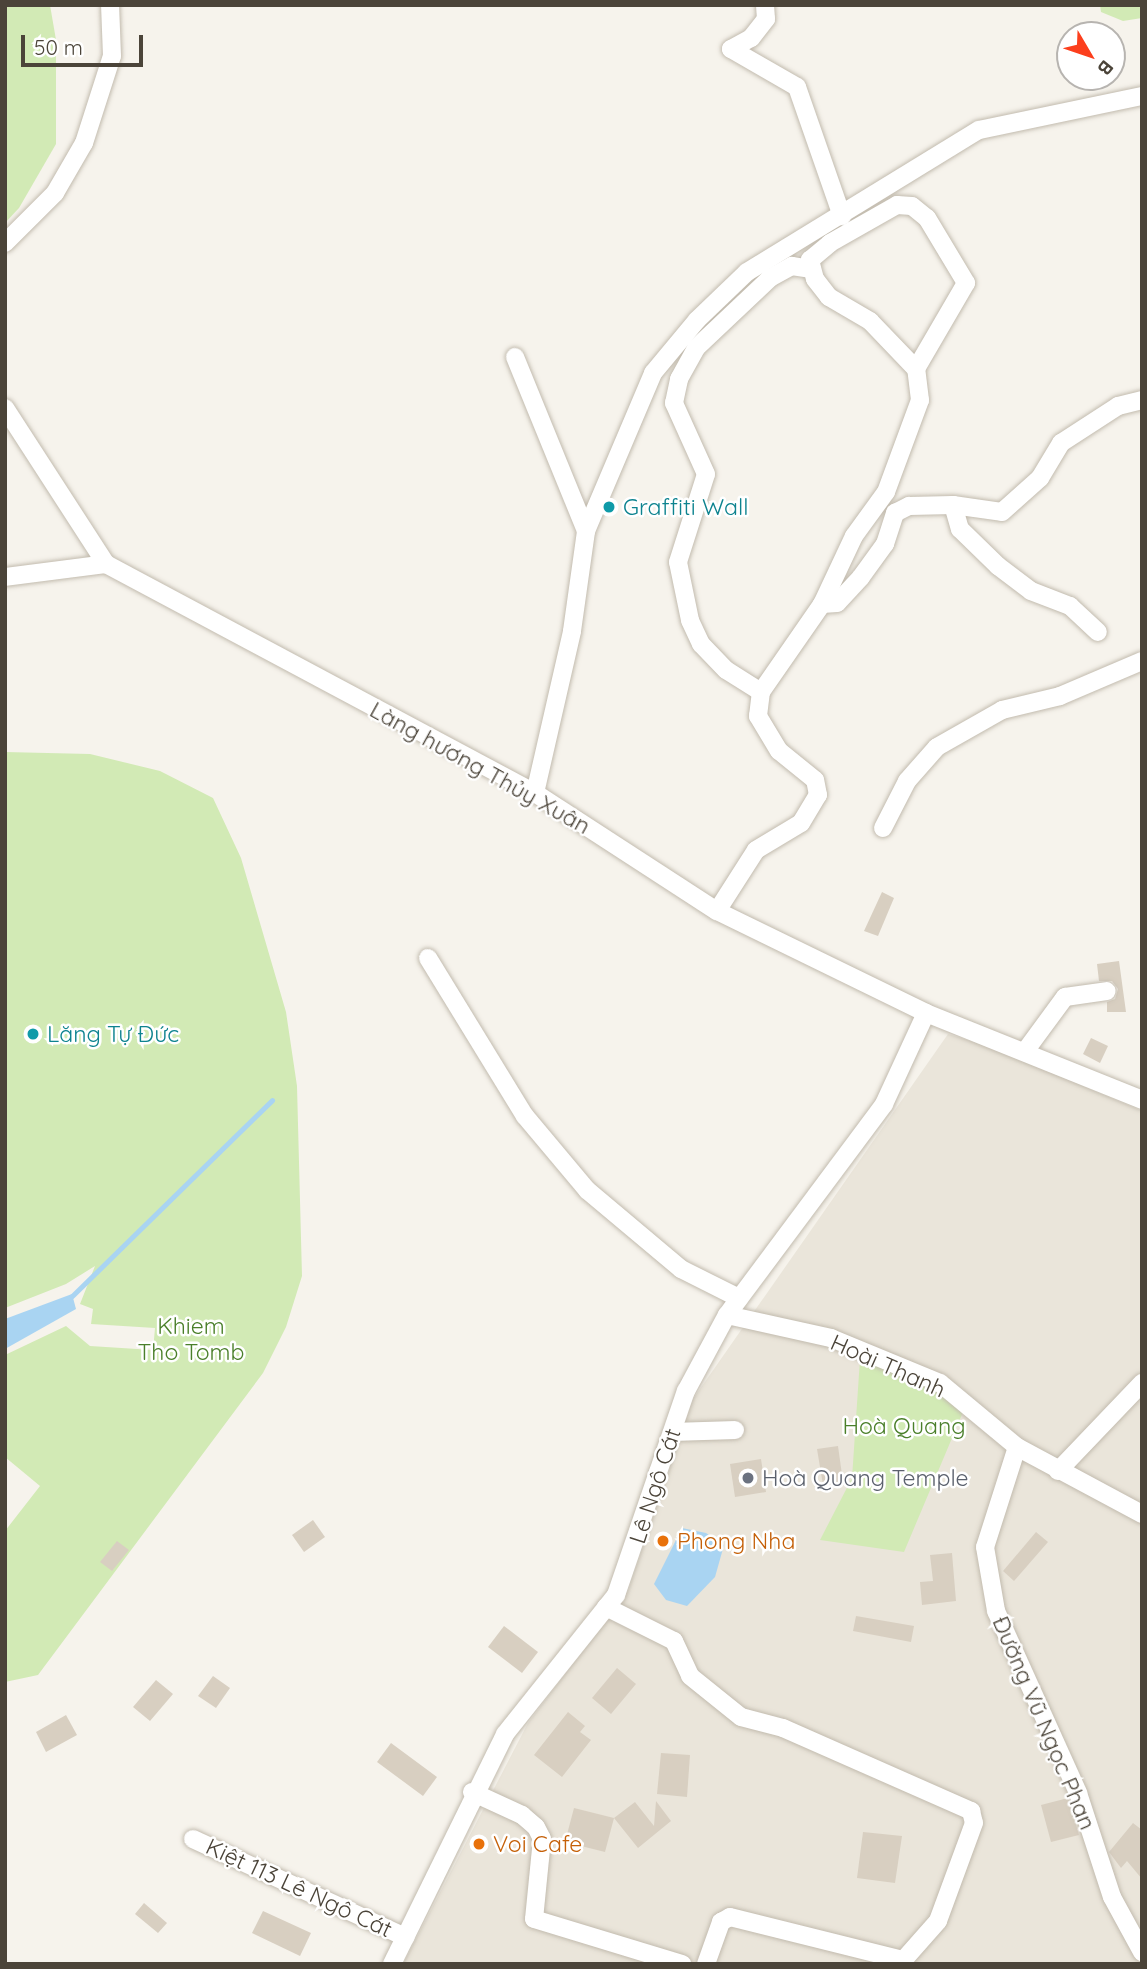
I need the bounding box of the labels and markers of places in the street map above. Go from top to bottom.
place label: Graffiti Wall [623,493,748,521]
marker: Graffiti Wall [601,499,617,515]
place label: Lăng Tự Đức [47,1020,179,1048]
marker: Lăng Tự Đức [25,1026,41,1042]
place label: Hoà Quang Temple [762,1464,969,1492]
marker: Hoà Quang Temple [740,1470,756,1486]
place label: Phong Nha [677,1527,795,1555]
marker: Phong Nha [655,1533,671,1549]
place label: Voi Cafe [493,1830,582,1858]
marker: Voi Cafe [471,1836,487,1852]

